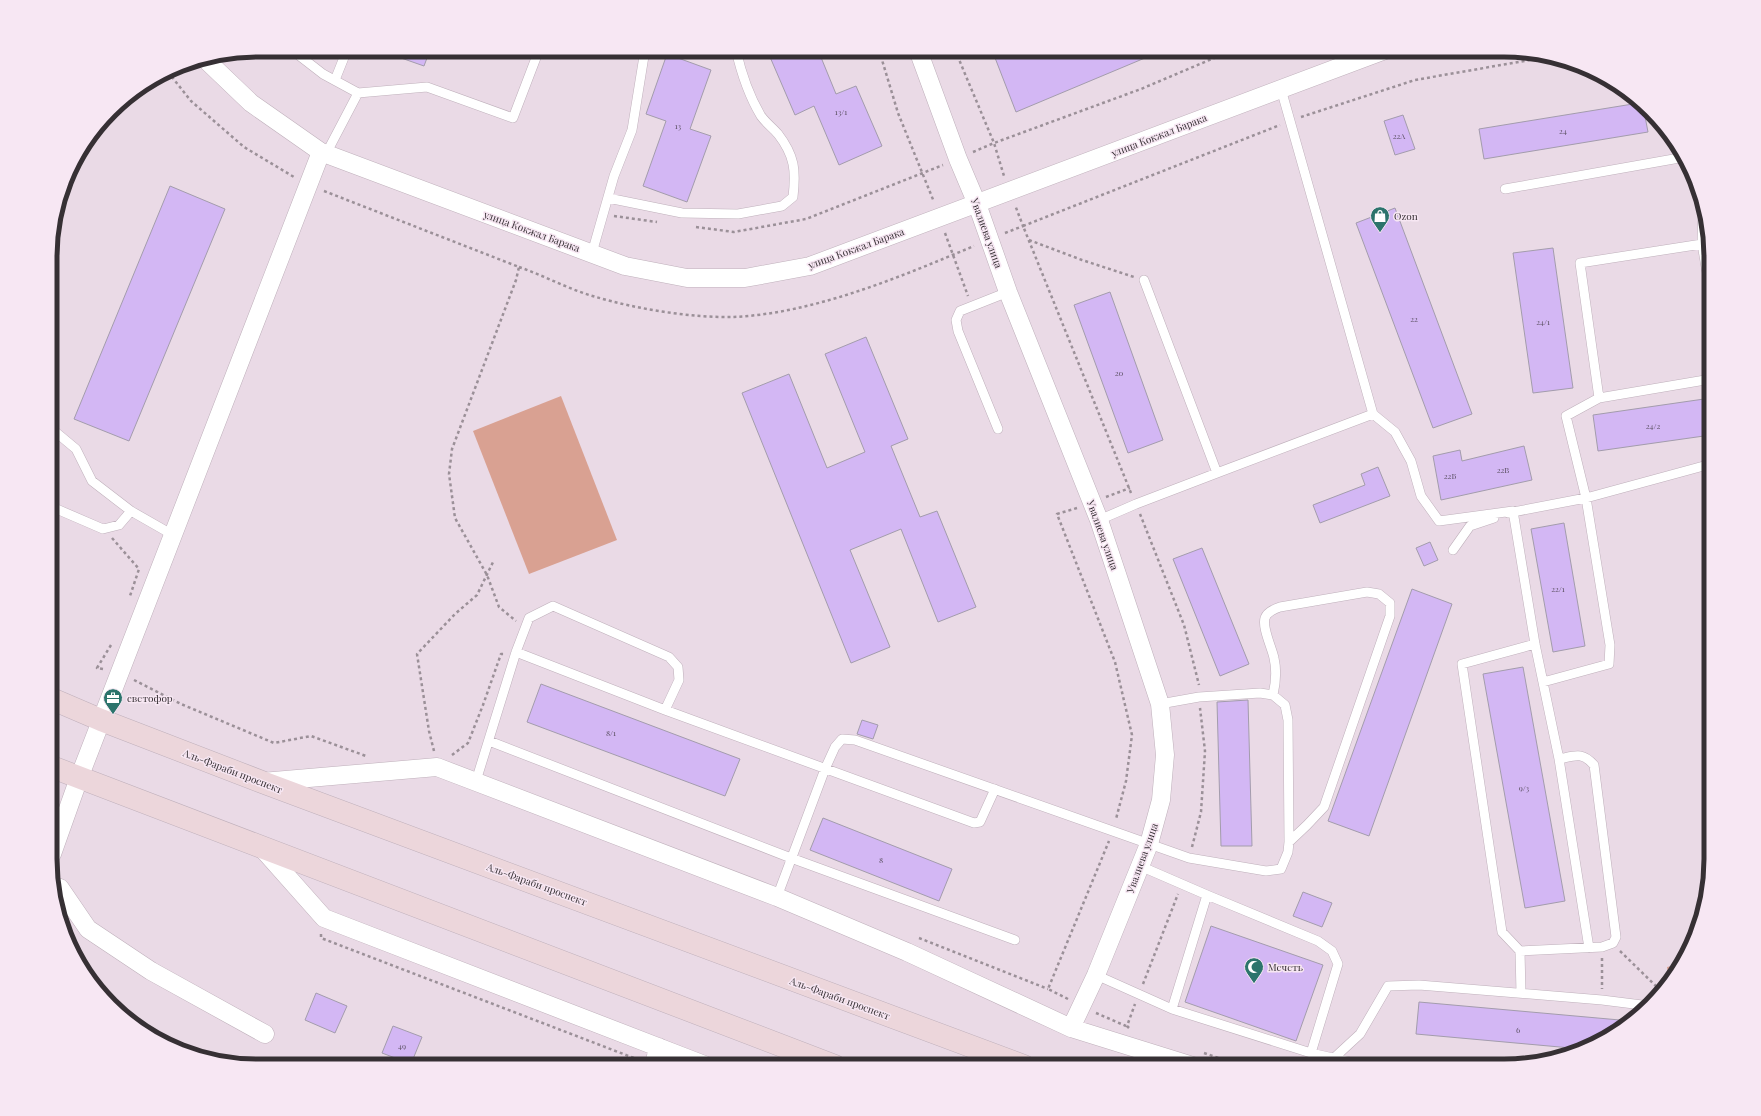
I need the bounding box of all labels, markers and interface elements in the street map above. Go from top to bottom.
house number: 13/1 [835,106,847,117]
street label: улица Кокжал Барака [1108,110,1209,160]
house number: 13 [675,120,682,131]
house number: 24 [1559,125,1567,136]
house number: 22А [1393,130,1406,141]
street label: Увалиева улица [968,195,1006,270]
shop icon: Ozon [1369,205,1391,233]
street label: улица Кокжал Барака [481,207,582,255]
place label: Ozon [1394,209,1418,223]
street label: улица Кокжал Барака [805,224,906,272]
house number: 22 [1410,313,1418,324]
house number: 24/1 [1536,316,1550,327]
house number: 20 [1115,367,1124,378]
house number: 24/2 [1646,420,1660,431]
house number: 22В [1497,464,1509,475]
house number: 22Б [1444,470,1456,481]
street label: Увалиева улица [1084,497,1122,572]
house number: 22/1 [1551,583,1565,594]
office icon: светофор [102,687,124,715]
place label: светофор [127,691,173,705]
house number: 8/1 [606,727,616,738]
street label: Аль-Фараби проспект [180,745,285,797]
house number: 9/3 [1519,782,1530,793]
street label: Увалиева улица [1123,821,1161,896]
house number: 8 [879,854,883,865]
street label: Аль-Фараби проспект [484,859,589,909]
mosque icon: Мечеть [1243,956,1265,984]
place label: Мечеть [1268,960,1303,974]
street label: Аль-Фараби проспект [787,973,892,1023]
house number: 6 [1516,1024,1520,1035]
house number: 49 [398,1040,406,1051]

